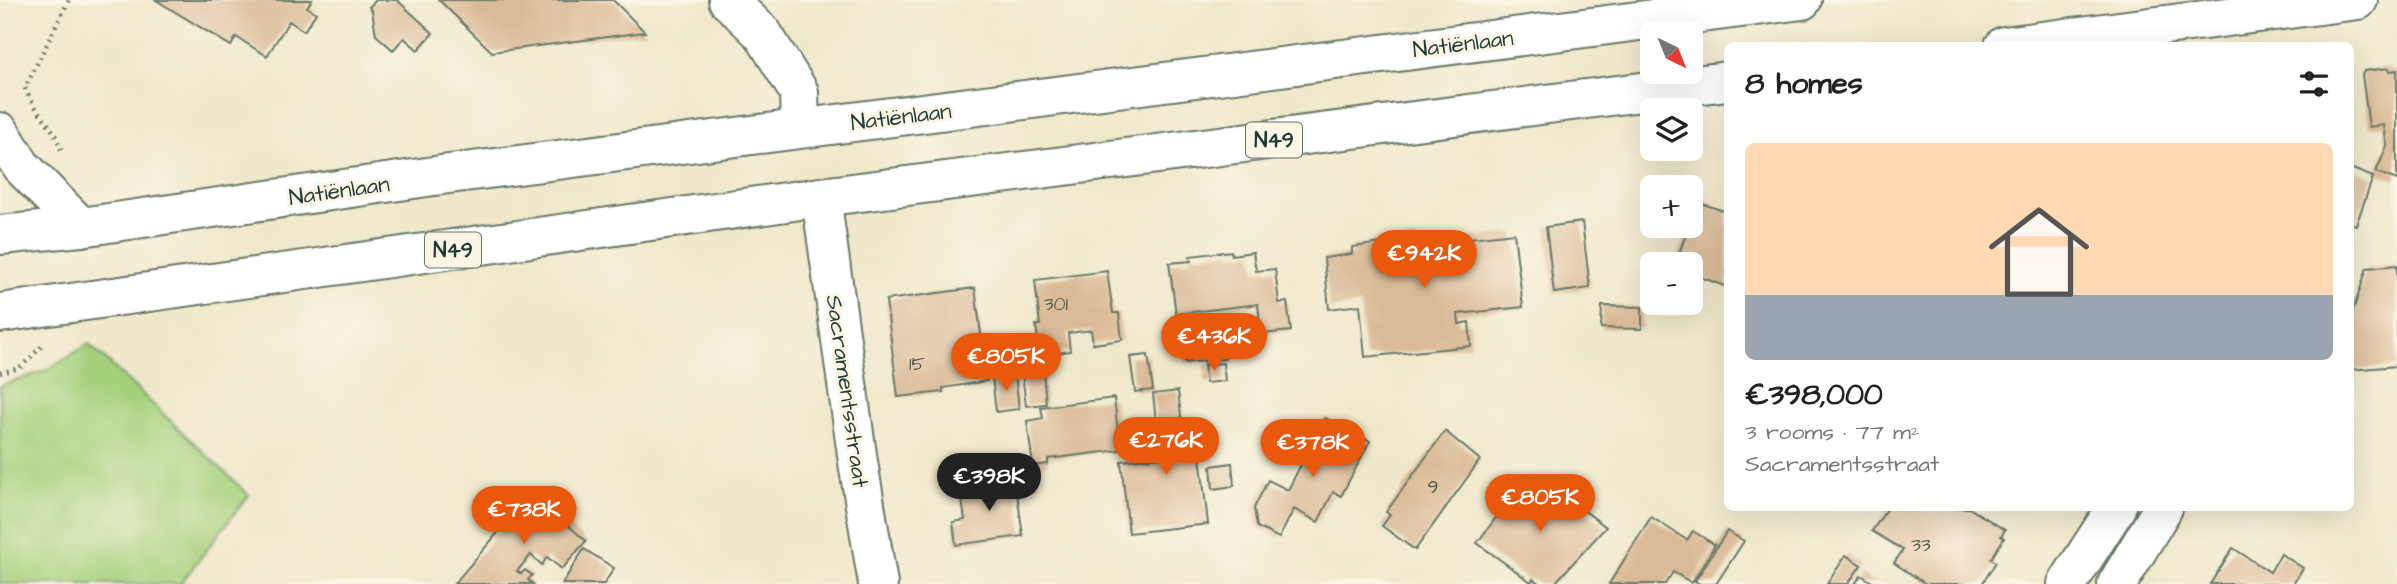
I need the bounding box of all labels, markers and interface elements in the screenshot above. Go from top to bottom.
north arrow [1640,21,1703,84]
map controls [1640,21,1703,315]
street label: Natiënlaan [1411,22,1515,66]
text: 8 homes [1745,63,1863,105]
icon: filters [2295,65,2333,103]
street label: Natiënlaan [849,95,953,139]
button: layers [1640,98,1703,161]
road number: N49 [1246,122,1302,158]
street label: Natiënlaan [287,168,392,214]
button: + [1640,175,1703,238]
icon: home [1976,189,2102,315]
pin: €942K [1375,230,1473,290]
road number: N49 [425,232,481,268]
text: €942K [1387,237,1461,269]
button: − [1640,252,1703,315]
house number: 301 [1044,291,1069,318]
street label: Sacramentsstraat [818,293,876,490]
pin: €436K [1165,314,1263,373]
text: €436K [1177,320,1251,352]
pin: €805K [957,334,1055,393]
text: €805K [967,340,1045,372]
house number: 15 [909,351,925,378]
text: €398,000 [1745,374,1883,416]
text: 3 rooms · 77 m² [1745,416,1920,448]
pin: €276K [1117,418,1215,477]
pin: €378K [1264,420,1362,479]
text: €276K [1129,424,1203,456]
text: €378K [1277,426,1349,458]
text: Sacramentsstraat [1745,448,1939,480]
pin: €398K [940,454,1038,513]
text: €398K [953,460,1025,492]
house number: 9 [1428,474,1438,501]
pin: €805K [1491,475,1589,534]
text: €805K [1501,481,1579,513]
pin: €738K [475,486,573,546]
text: €738K [488,493,560,525]
house number: 33 [1911,532,1931,559]

